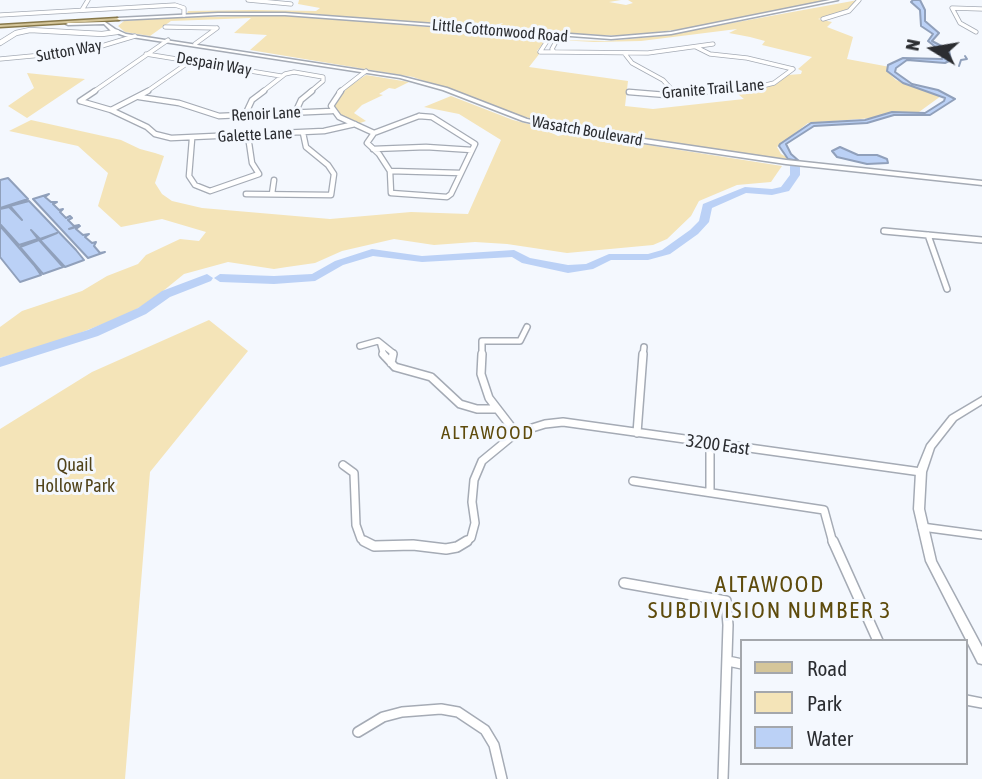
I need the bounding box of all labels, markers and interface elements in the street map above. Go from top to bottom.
north arrow [898,14,968,84]
street label: Little Cottonwood Road [431,15,569,47]
street label: Sutton Way [35,36,103,66]
text: N [901,37,924,53]
street label: Despain Way [175,48,253,80]
street label: Granite Trail Lane [661,75,765,103]
street label: Renoir Lane [231,103,301,125]
street label: Wasatch Boulevard [530,112,644,150]
street label: Galette Lane [217,123,293,147]
district label: ALTAWOOD [442,422,534,444]
street label: 3200 East [685,430,751,460]
park label: Quail Hollow Park [35,454,115,496]
district label: ALTAWOOD SUBDIVISION NUMBER 3 [650,571,890,625]
legend [740,639,968,765]
text: Road [807,656,847,680]
text: Park [807,691,842,715]
text: Water [807,726,853,750]

